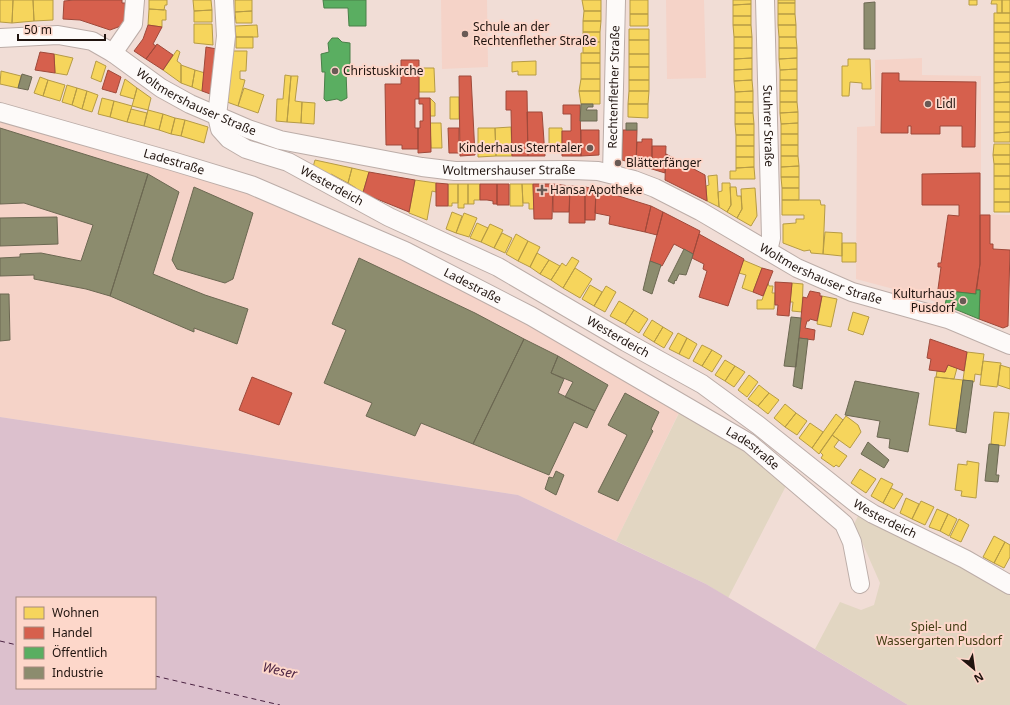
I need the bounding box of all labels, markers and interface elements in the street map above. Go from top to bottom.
scale bar [18,16,105,42]
place label: Schule an der Rechtenflether Straße [473,18,596,49]
text: 50 m [24,21,52,38]
street label: Rechtenflether Straße [604,25,623,149]
marker: Schule an der Rechtenflether Straße [460,29,470,39]
place label: Christuskirche [343,62,424,79]
street label: Woltmershauser Straße [133,64,259,139]
marker: Christuskirche [330,66,340,76]
street label: Stuhrer Straße [759,85,778,167]
place label: Lidl [936,95,956,112]
marker: Lidl [923,99,933,109]
place label: Kinderhaus Sterntaler [459,139,582,156]
marker: Kinderhaus Sterntaler [585,143,595,153]
street label: Ladestraße [142,144,207,179]
place label: Blätterfänger [626,154,701,171]
marker: Blätterfänger [613,158,623,168]
street label: Westerdeich [297,161,367,210]
street label: Woltmershauser Straße [441,161,576,179]
place label: Hansa Apotheke [550,181,643,198]
marker: Hansa Apotheke [537,185,547,195]
street label: Woltmershauser Straße [756,239,884,308]
street label: Ladestraße [441,263,505,308]
place label: Kulturhaus Pusdorf [893,285,956,316]
marker: Kulturhaus Pusdorf [958,296,968,306]
street label: Westerdeich [584,312,653,361]
street label: Ladestraße [723,422,784,474]
street label: Westerdeich [850,495,920,542]
legend [16,597,156,689]
text: Wohnen [52,604,99,621]
park label: Spiel- und Wassergarten Pusdorf [876,618,1003,649]
text: Handel [52,624,92,641]
text: Öffentlich [52,644,108,661]
north arrow [954,649,994,689]
water label: Weser [261,657,300,683]
text: Industrie [52,664,103,681]
text: N [972,669,987,687]

